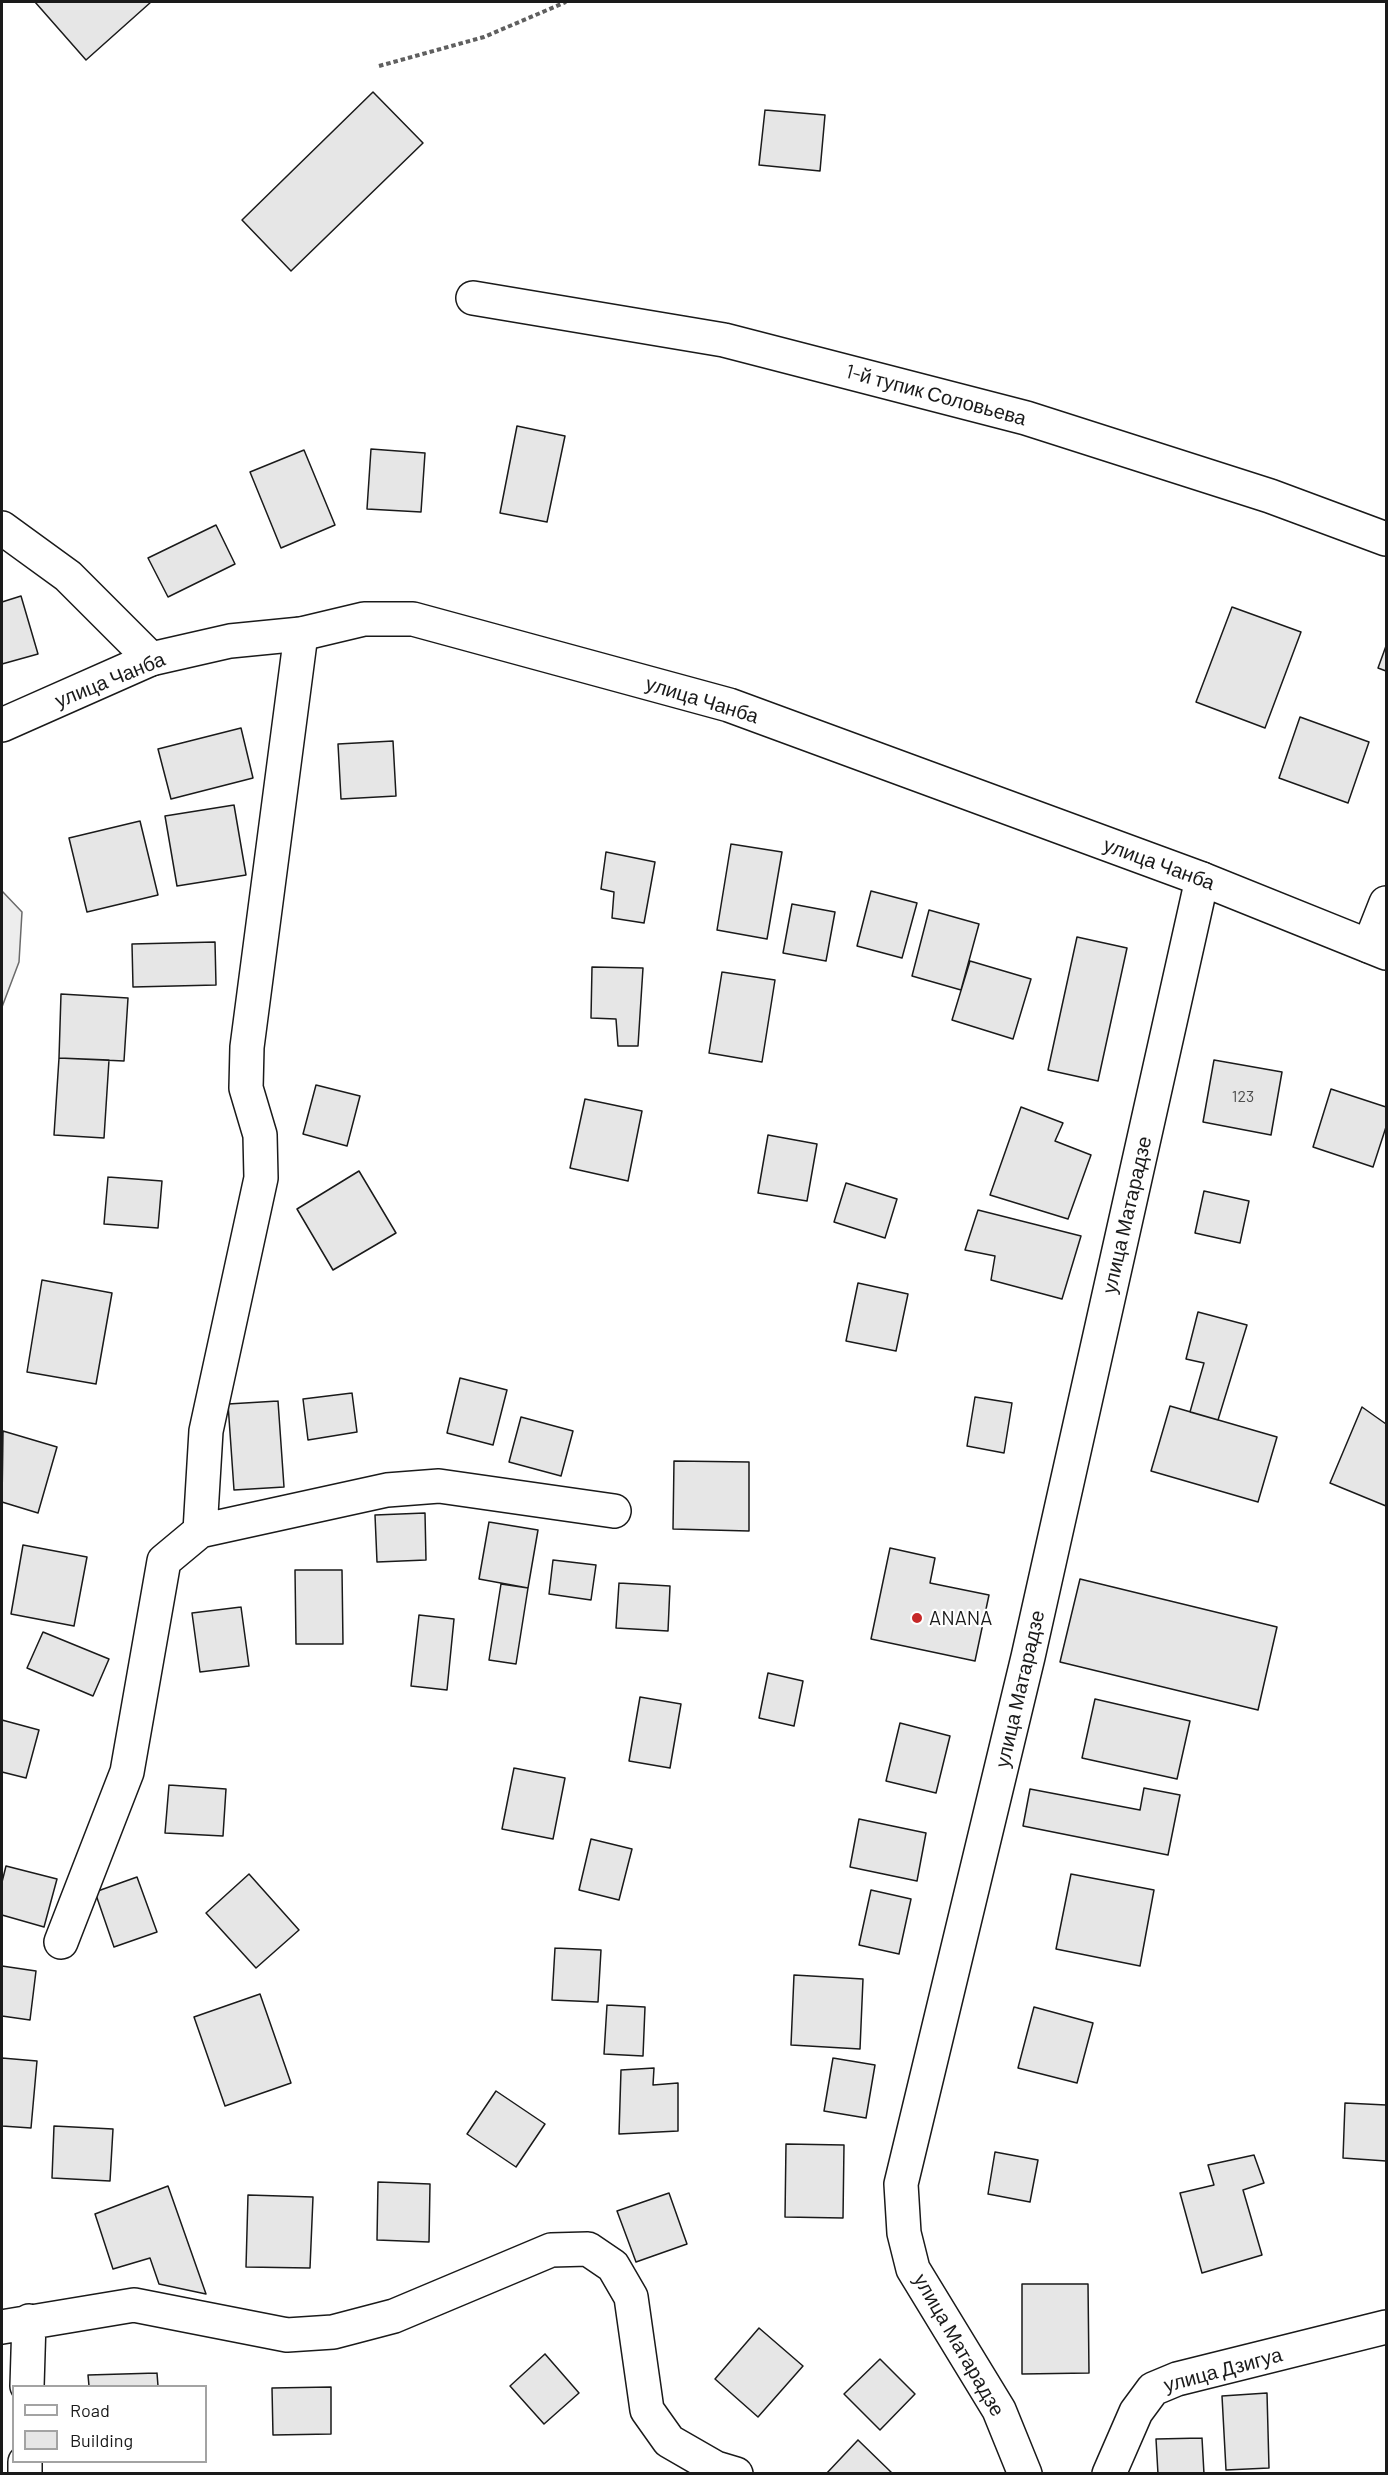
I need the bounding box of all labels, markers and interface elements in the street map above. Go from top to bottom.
street label: 1-й тупик Соловьева [843,359,1029,431]
street label: улица Чанба [51,647,169,713]
street label: улица Чанба [643,671,761,729]
street label: улица Чанба [1100,833,1218,895]
house number: 123 [1232,1087,1254,1107]
street label: улица Матарадзе [1097,1134,1157,1296]
place label: ANANA [929,1606,992,1630]
street label: улица Матарадзе [990,1608,1050,1770]
marker: ANANA [910,1611,924,1625]
street label: улица Матарадзе [908,2269,1010,2421]
street label: улица Дзигуа [1161,2343,1285,2397]
legend [12,2385,207,2463]
text: Road [70,2399,110,2421]
text: Building [70,2429,133,2451]

